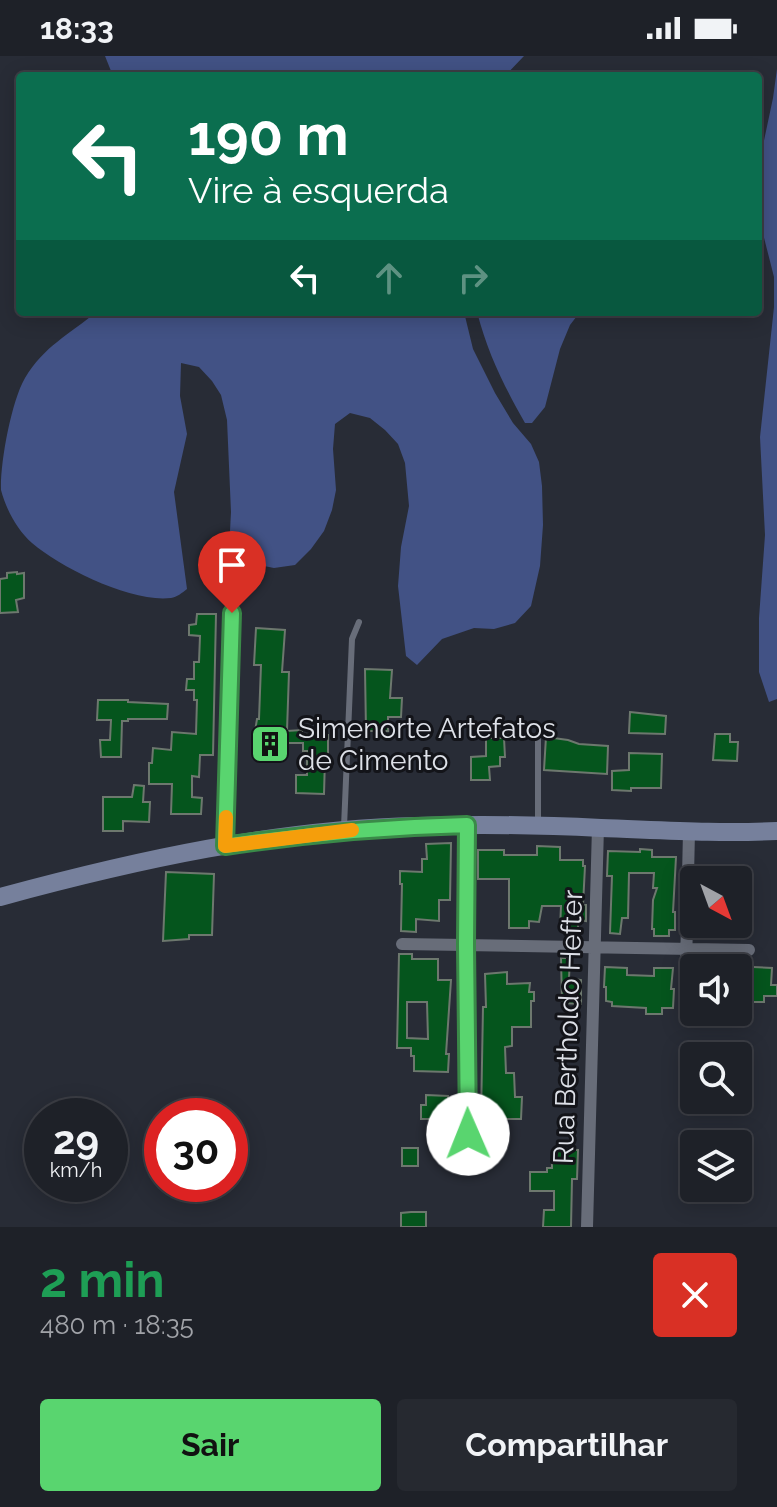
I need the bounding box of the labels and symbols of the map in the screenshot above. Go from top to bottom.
pin [198,531,266,613]
place label: Simenorte Artefatos de Cimento [298,712,556,777]
building icon: Simenorte Artefatos de Cimento [249,723,291,765]
north arrow [680,866,752,938]
street label: Rua Bertholdo Hefter [547,889,589,1165]
position arrow [426,1092,510,1176]
speed limit sign: 30 [144,1098,248,1202]

